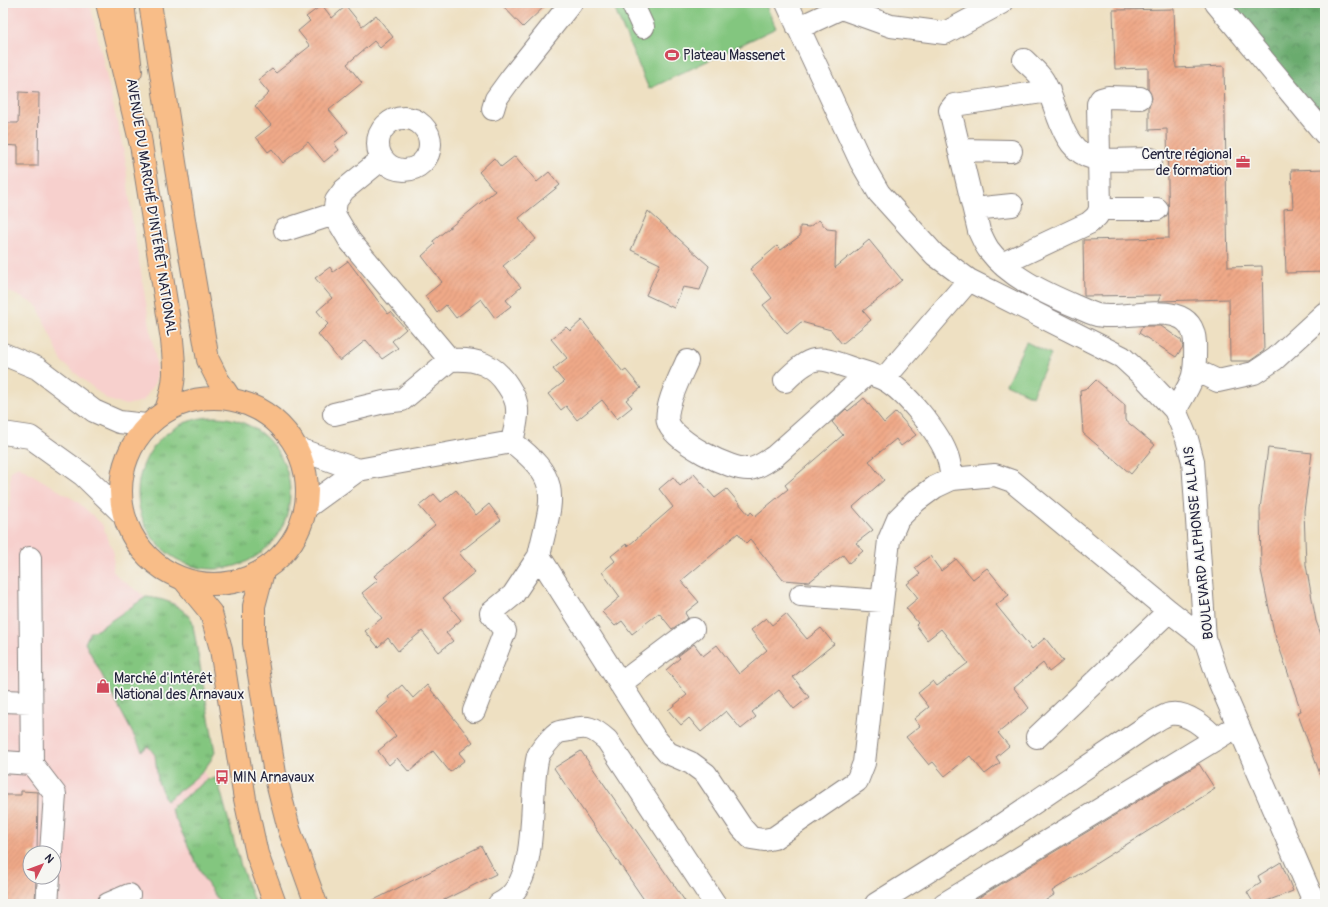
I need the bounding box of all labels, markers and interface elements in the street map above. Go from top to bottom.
sports icon: Plateau Massenet [664,47,680,63]
place label: Plateau Massenet [683,47,786,64]
street label: AVENUE DU MARCHÉ D'INTÉRÊT NATIONAL [123,77,181,337]
place label: Centre régional de formation [1142,146,1232,179]
office icon: Centre régional de formation [1235,154,1251,170]
street label: BOULEVARD ALPHONSE ALLAIS [1180,446,1217,640]
place label: Marché d'Intérêt National des Arnavaux [114,670,244,703]
shop icon: Marché d'Intérêt National des Arnavaux [95,678,111,694]
bus stop icon: MIN Arnavaux [214,769,230,785]
place label: MIN Arnavaux [233,769,315,786]
north arrow [22,845,62,885]
text: N [42,852,57,866]

